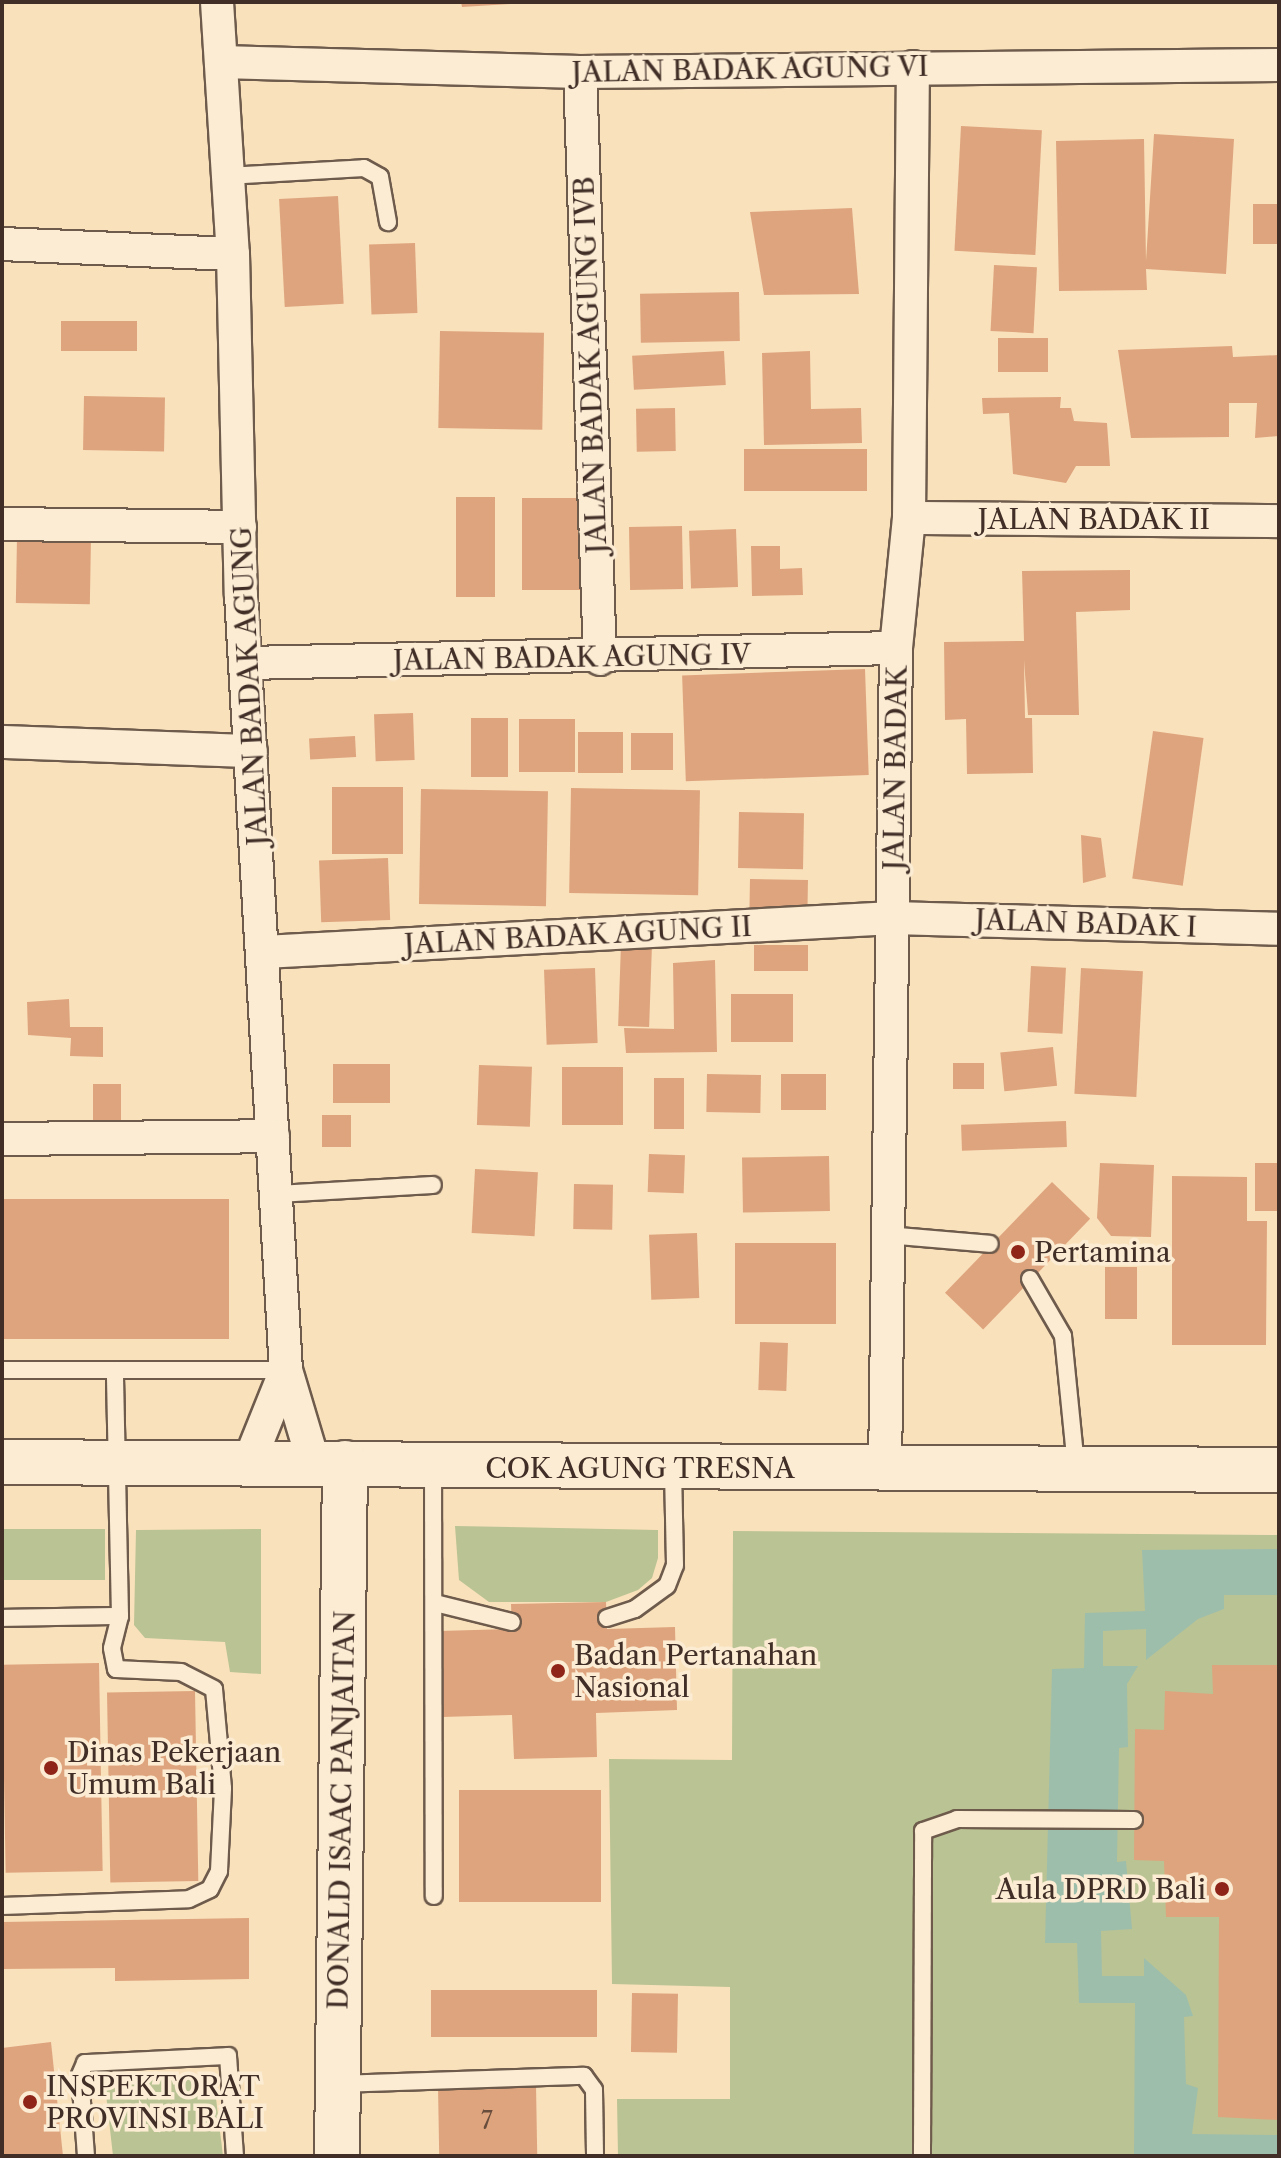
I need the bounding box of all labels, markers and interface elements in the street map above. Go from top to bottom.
street label: JALAN BADAK AGUNG VI [570,49,930,89]
street label: JALAN BADAK AGUNG IVB [567,175,613,555]
street label: JALAN BADAK II [977,502,1211,536]
street label: JALAN BADAK AGUNG [224,525,274,847]
street label: JALAN BADAK AGUNG IV [392,637,752,677]
street label: JALAN BADAK [876,665,914,871]
street label: JALAN BADAK I [974,902,1198,944]
street label: JALAN BADAK AGUNG II [402,909,754,961]
place label: Pertamina [1034,1235,1171,1269]
marker: Pertamina [1009,1243,1027,1261]
street label: COK AGUNG TRESNA [484,1451,796,1485]
street label: DONALD ISAAC PANJAITAN [321,1610,361,2010]
place label: Badan Pertanahan Nasional [574,1638,817,1704]
marker: Badan Pertanahan Nasional [549,1662,567,1680]
place label: Dinas Pekerjaan Umum Bali [67,1735,281,1801]
marker: Dinas Pekerjaan Umum Bali [42,1759,60,1777]
place label: Aula DPRD Bali [995,1872,1206,1906]
marker: Aula DPRD Bali [1213,1880,1231,1898]
place label: INSPEKTORAT PROVINSI BALI [46,2069,264,2135]
marker: INSPEKTORAT PROVINSI BALI [21,2093,39,2111]
house number: 7 [481,2107,493,2135]

